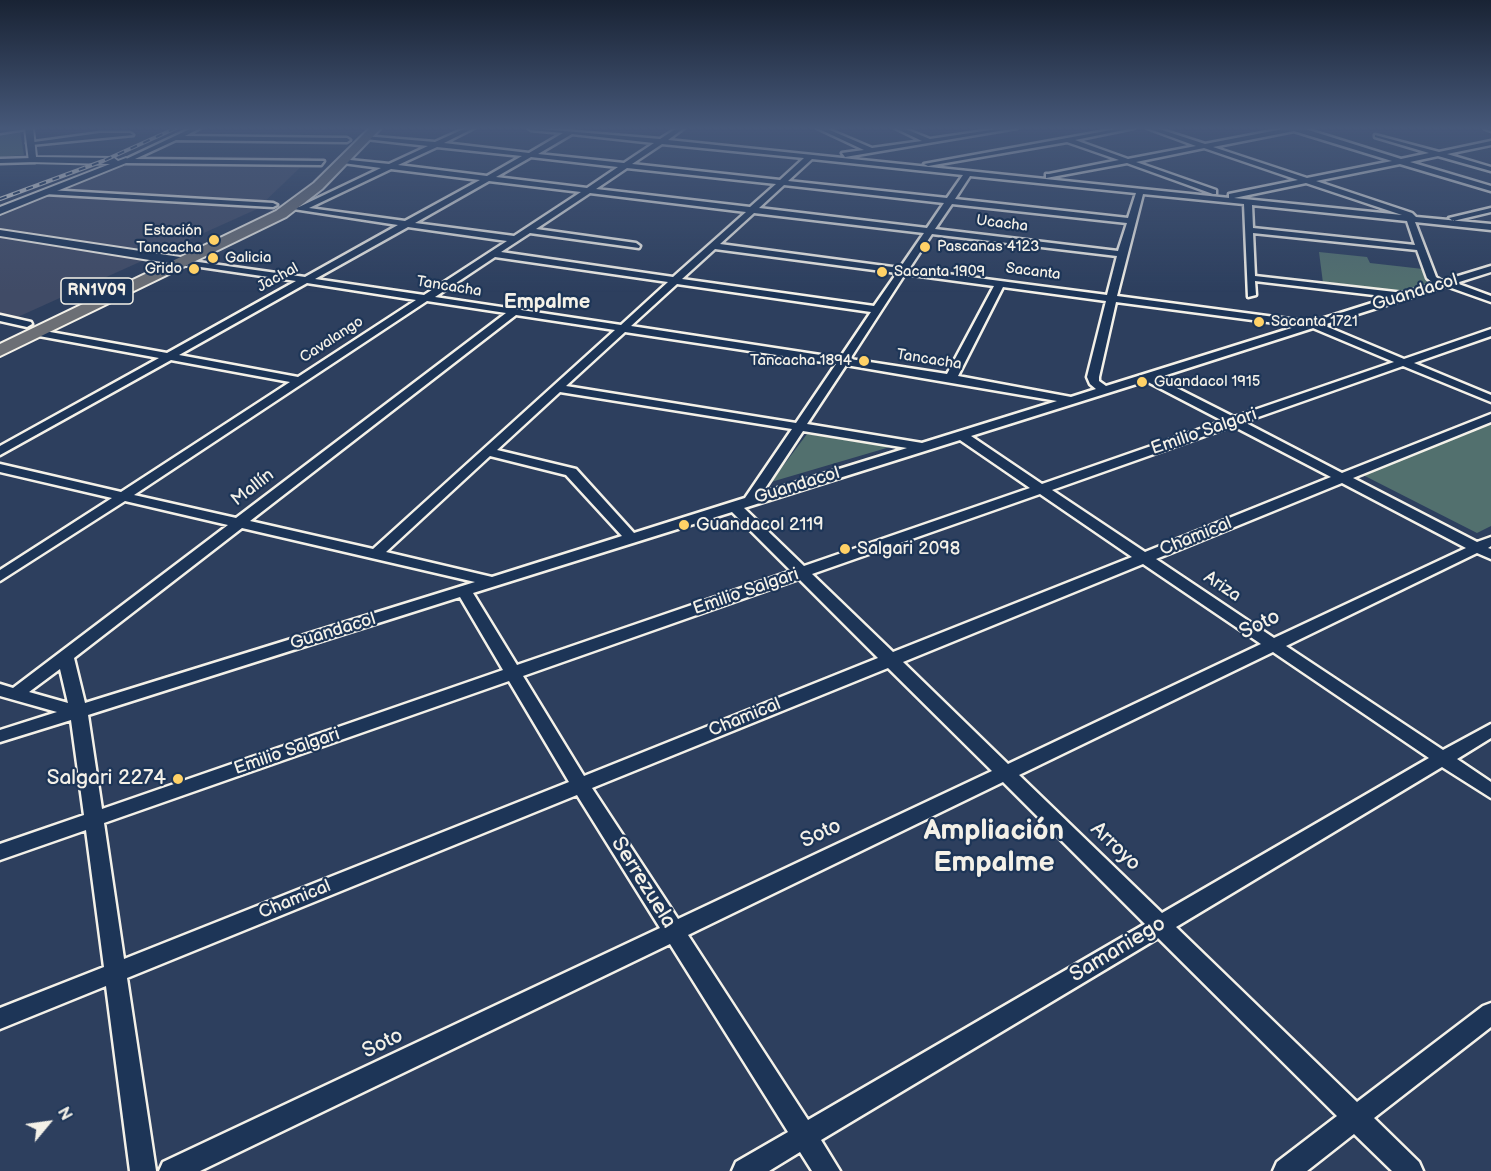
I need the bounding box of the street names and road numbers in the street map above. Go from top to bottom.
street label: Ucacha [975,212,1029,236]
street label: Jachal [254,259,302,297]
street label: Sacanta [1005,260,1061,284]
street label: Guandacol [1370,270,1460,316]
street label: Tancacha [415,273,483,301]
road number: RN1V09 [61,278,133,304]
street label: Cavalango [297,313,367,367]
street label: Tancacha [895,346,963,374]
street label: Emilio Salgari [1148,404,1260,460]
street label: Guandacol [752,463,842,509]
street label: Mallín [227,465,279,511]
street label: Chamical [1157,513,1235,561]
street label: Emilio Salgari [690,564,802,620]
street label: Ariza [1199,567,1245,607]
street label: Soto [1236,604,1284,646]
street label: Guandacol [288,609,378,655]
street label: Chamical [706,694,784,742]
street label: Emilio Salgari [231,724,343,780]
street label: Soto [797,814,845,854]
street label: Arroyo [1085,817,1145,877]
street label: Serrezuela [605,833,681,933]
street label: Chamical [256,876,334,924]
street label: Samaniego [1066,912,1170,988]
street label: Soto [359,1023,407,1065]

